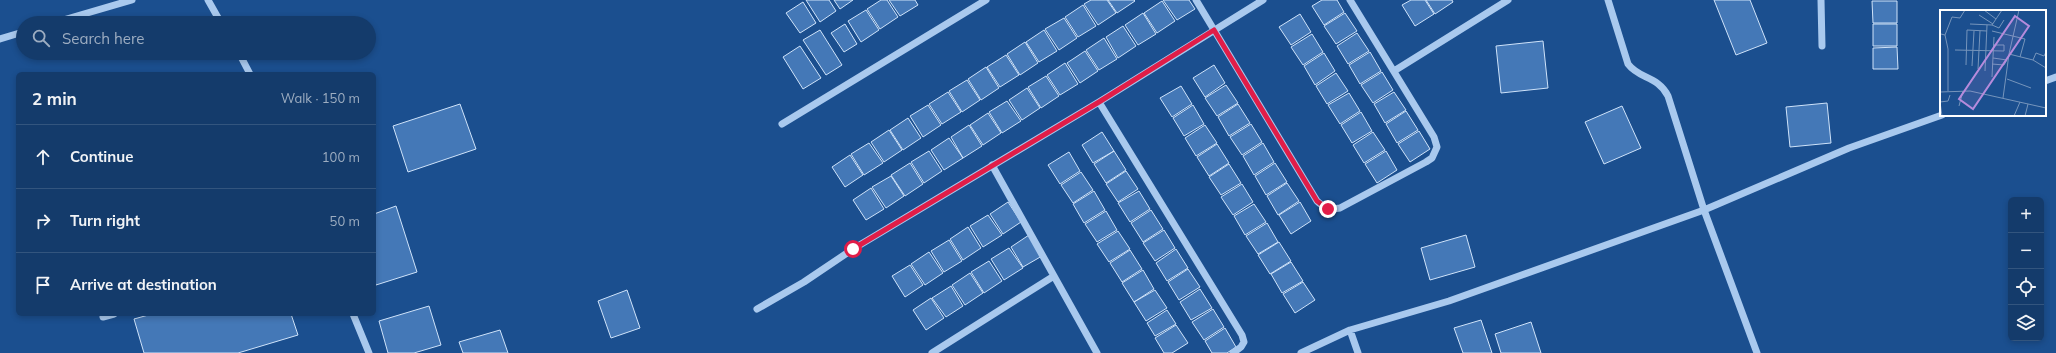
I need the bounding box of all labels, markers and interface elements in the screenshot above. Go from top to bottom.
inset map [1940,10,2046,116]
search box [16,16,376,60]
icon: search [30,27,52,49]
text: Search here [62,29,144,48]
text: 2 min [32,88,77,109]
text: Walk · 150 m [281,90,360,106]
icon: ahead [32,146,54,168]
text: Continue [70,147,133,166]
text: 100 m [322,149,360,165]
map controls [2008,197,2044,341]
button: + [2008,197,2044,233]
route end [1319,200,1337,218]
icon: right [32,210,54,232]
text: Turn right [70,211,140,230]
text: 50 m [330,213,360,229]
button: − [2008,233,2044,269]
route start [844,240,862,258]
button: locate [2008,269,2044,305]
icon: arrive [32,274,54,296]
text: Arrive at destination [70,275,217,294]
button: layers [2008,305,2044,341]

